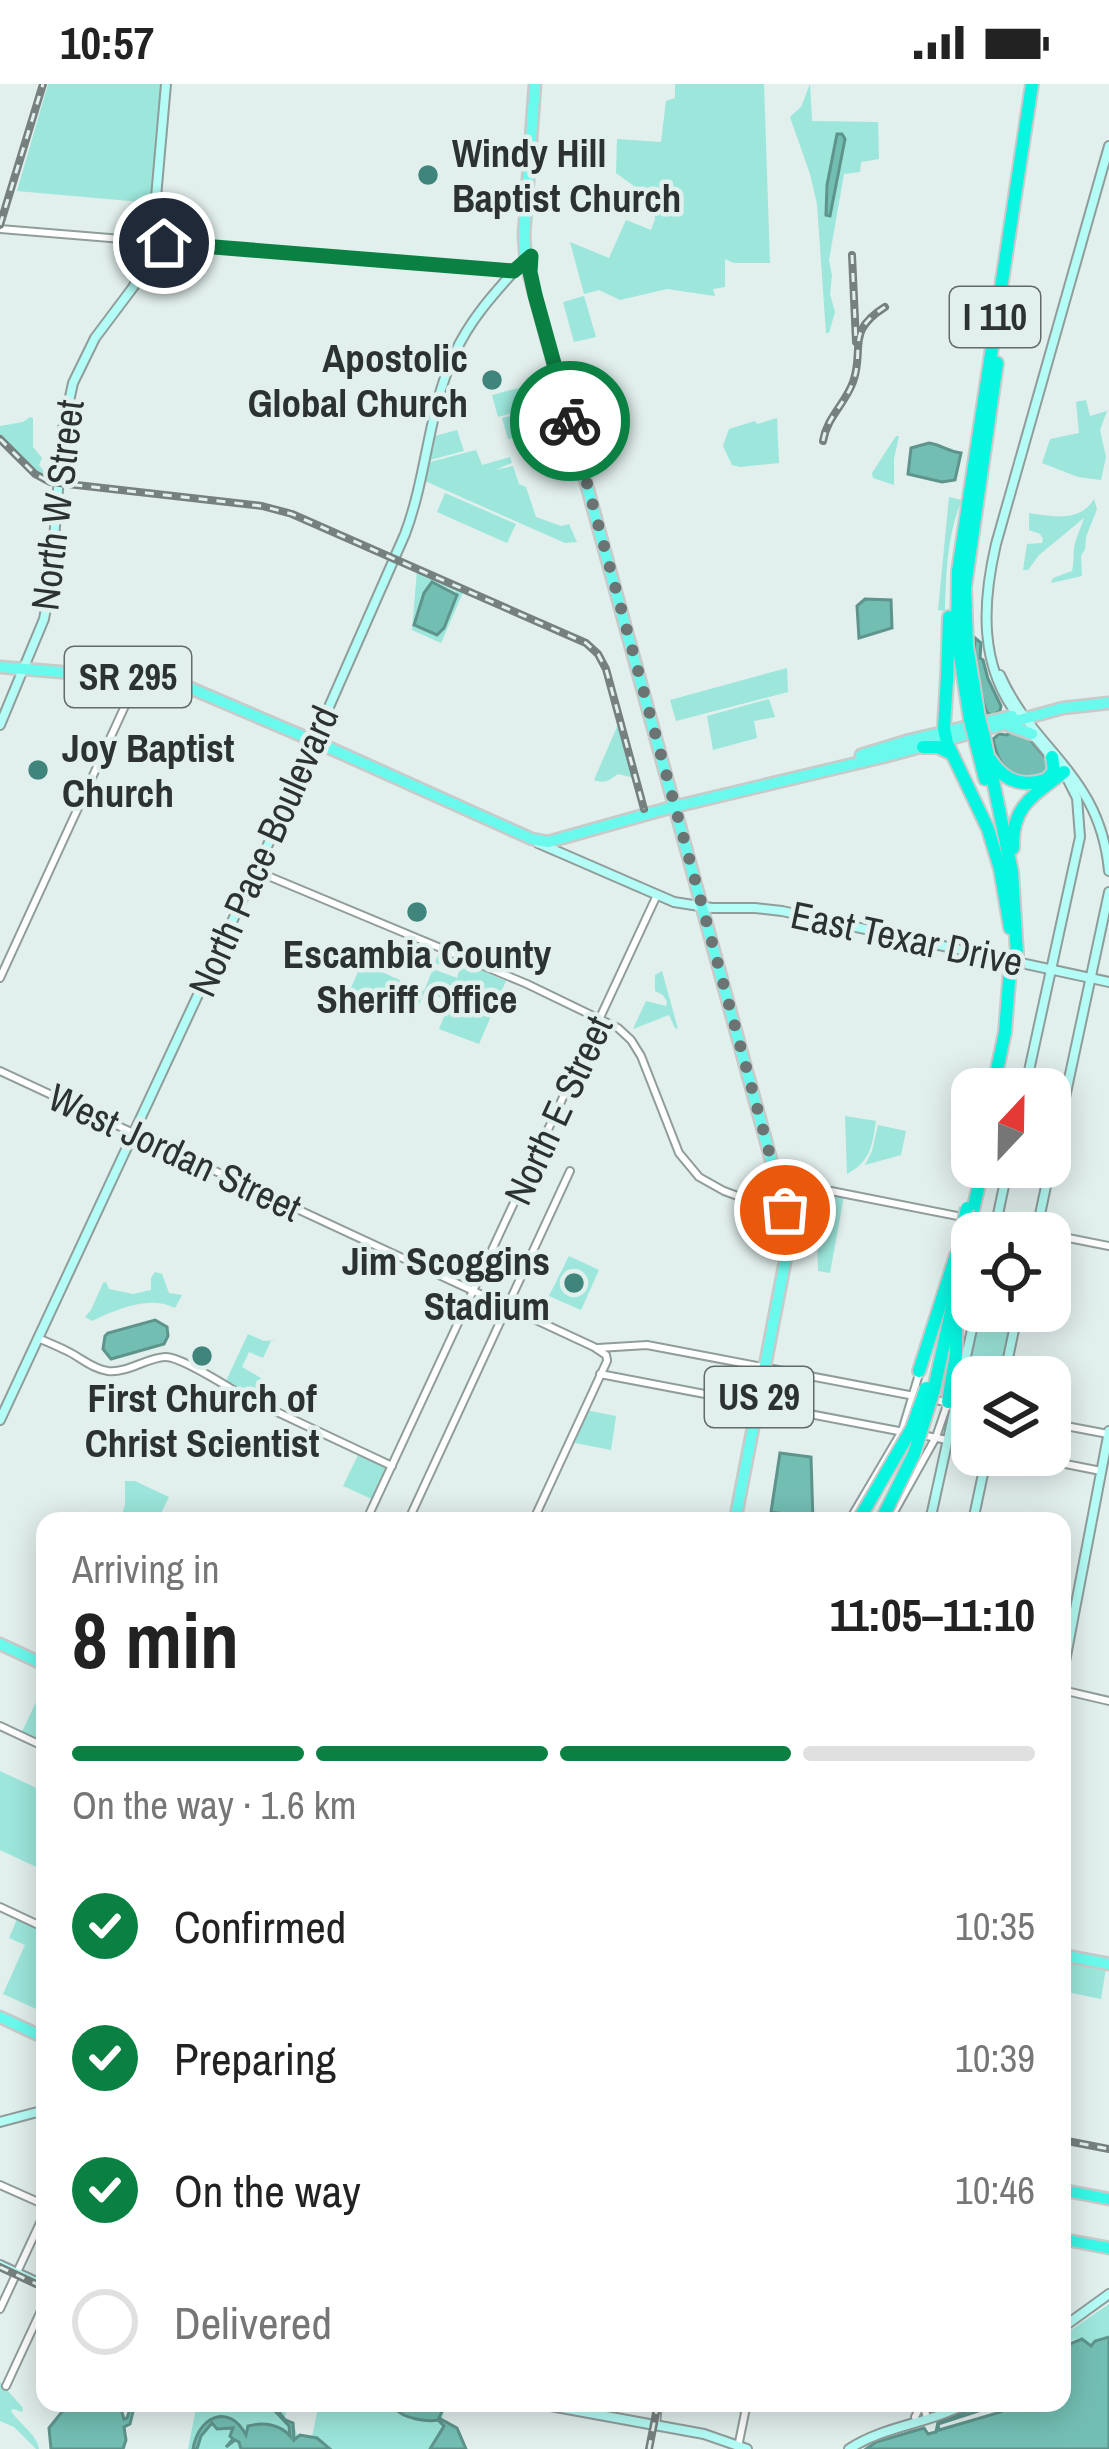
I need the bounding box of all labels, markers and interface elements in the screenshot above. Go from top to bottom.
text: 10:57 [60,12,154,73]
place label: Windy Hill Baptist Church [452,127,681,224]
marker: Windy Hill Baptist Church [415,162,441,188]
pin [113,192,215,294]
icon: home [131,210,197,276]
road number: I 110 [950,287,1040,347]
place label: Apostolic Global Church [248,332,468,429]
courier [510,361,630,481]
marker: Apostolic Global Church [479,367,505,393]
icon: bike [537,388,603,454]
street label: North W Street [18,397,96,613]
road number: SR 295 [65,647,191,707]
street label: North Pace Boulevard [176,698,350,1004]
place label: Joy Baptist Church [62,722,235,819]
marker: Joy Baptist Church [25,757,51,783]
street label: East Texar Drive [786,888,1028,988]
marker: Escambia County Sheriff Office [404,899,430,925]
place label: Escambia County Sheriff Office [283,928,551,1025]
street label: North E Street [492,1007,624,1213]
north arrow [951,1068,1071,1188]
map controls [951,1068,1071,1476]
street label: West Jordan Street [40,1071,310,1233]
pin [734,1159,836,1261]
icon: bag [752,1177,818,1243]
button: locate [951,1212,1071,1332]
place label: Jim Scoggins Stadium [342,1235,550,1332]
marker: Jim Scoggins Stadium [561,1270,587,1296]
marker: First Church of Christ Scientist [189,1343,215,1369]
button: layers [951,1356,1071,1476]
road number: US 29 [705,1367,813,1427]
place label: First Church of Christ Scientist [85,1372,320,1469]
text: Arriving in [72,1543,220,1595]
text: 11:05–11:10 [830,1584,1035,1645]
text: 8 min [72,1587,239,1692]
text: On the way · 1.6 km [72,1779,356,1831]
icon: check [72,1893,138,1959]
text: Confirmed [174,1896,346,1957]
text: 10:35 [955,1900,1035,1952]
icon: check [72,2025,138,2091]
text: Preparing [174,2028,336,2089]
text: 10:39 [955,2032,1035,2084]
icon: check [72,2157,138,2223]
text: On the way [174,2160,361,2221]
text: 10:46 [955,2164,1035,2216]
text: Delivered [174,2292,332,2353]

